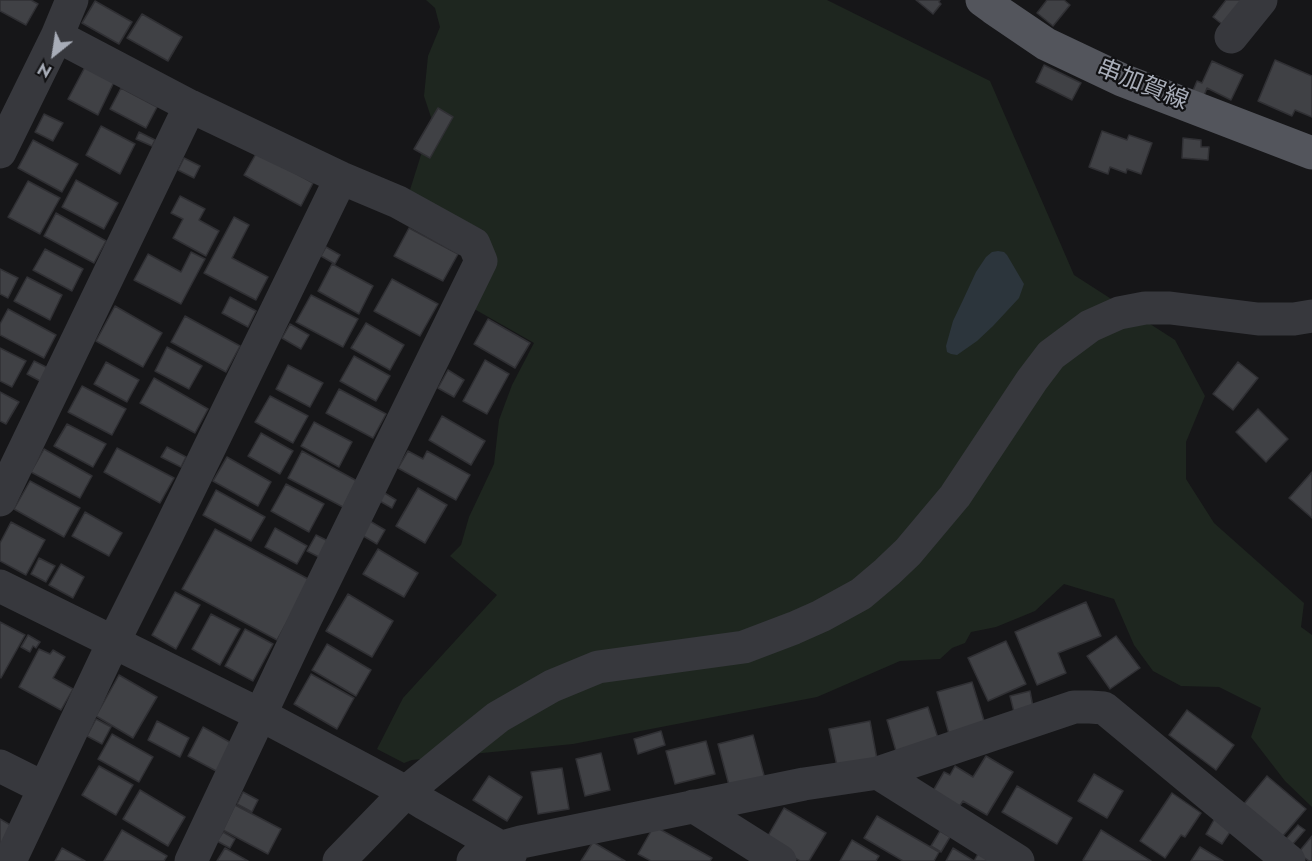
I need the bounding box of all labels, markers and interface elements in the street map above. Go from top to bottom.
north arrow [24,24,84,84]
street label: 串加賀線 [1092,55,1192,117]
text: N [33,57,56,83]

